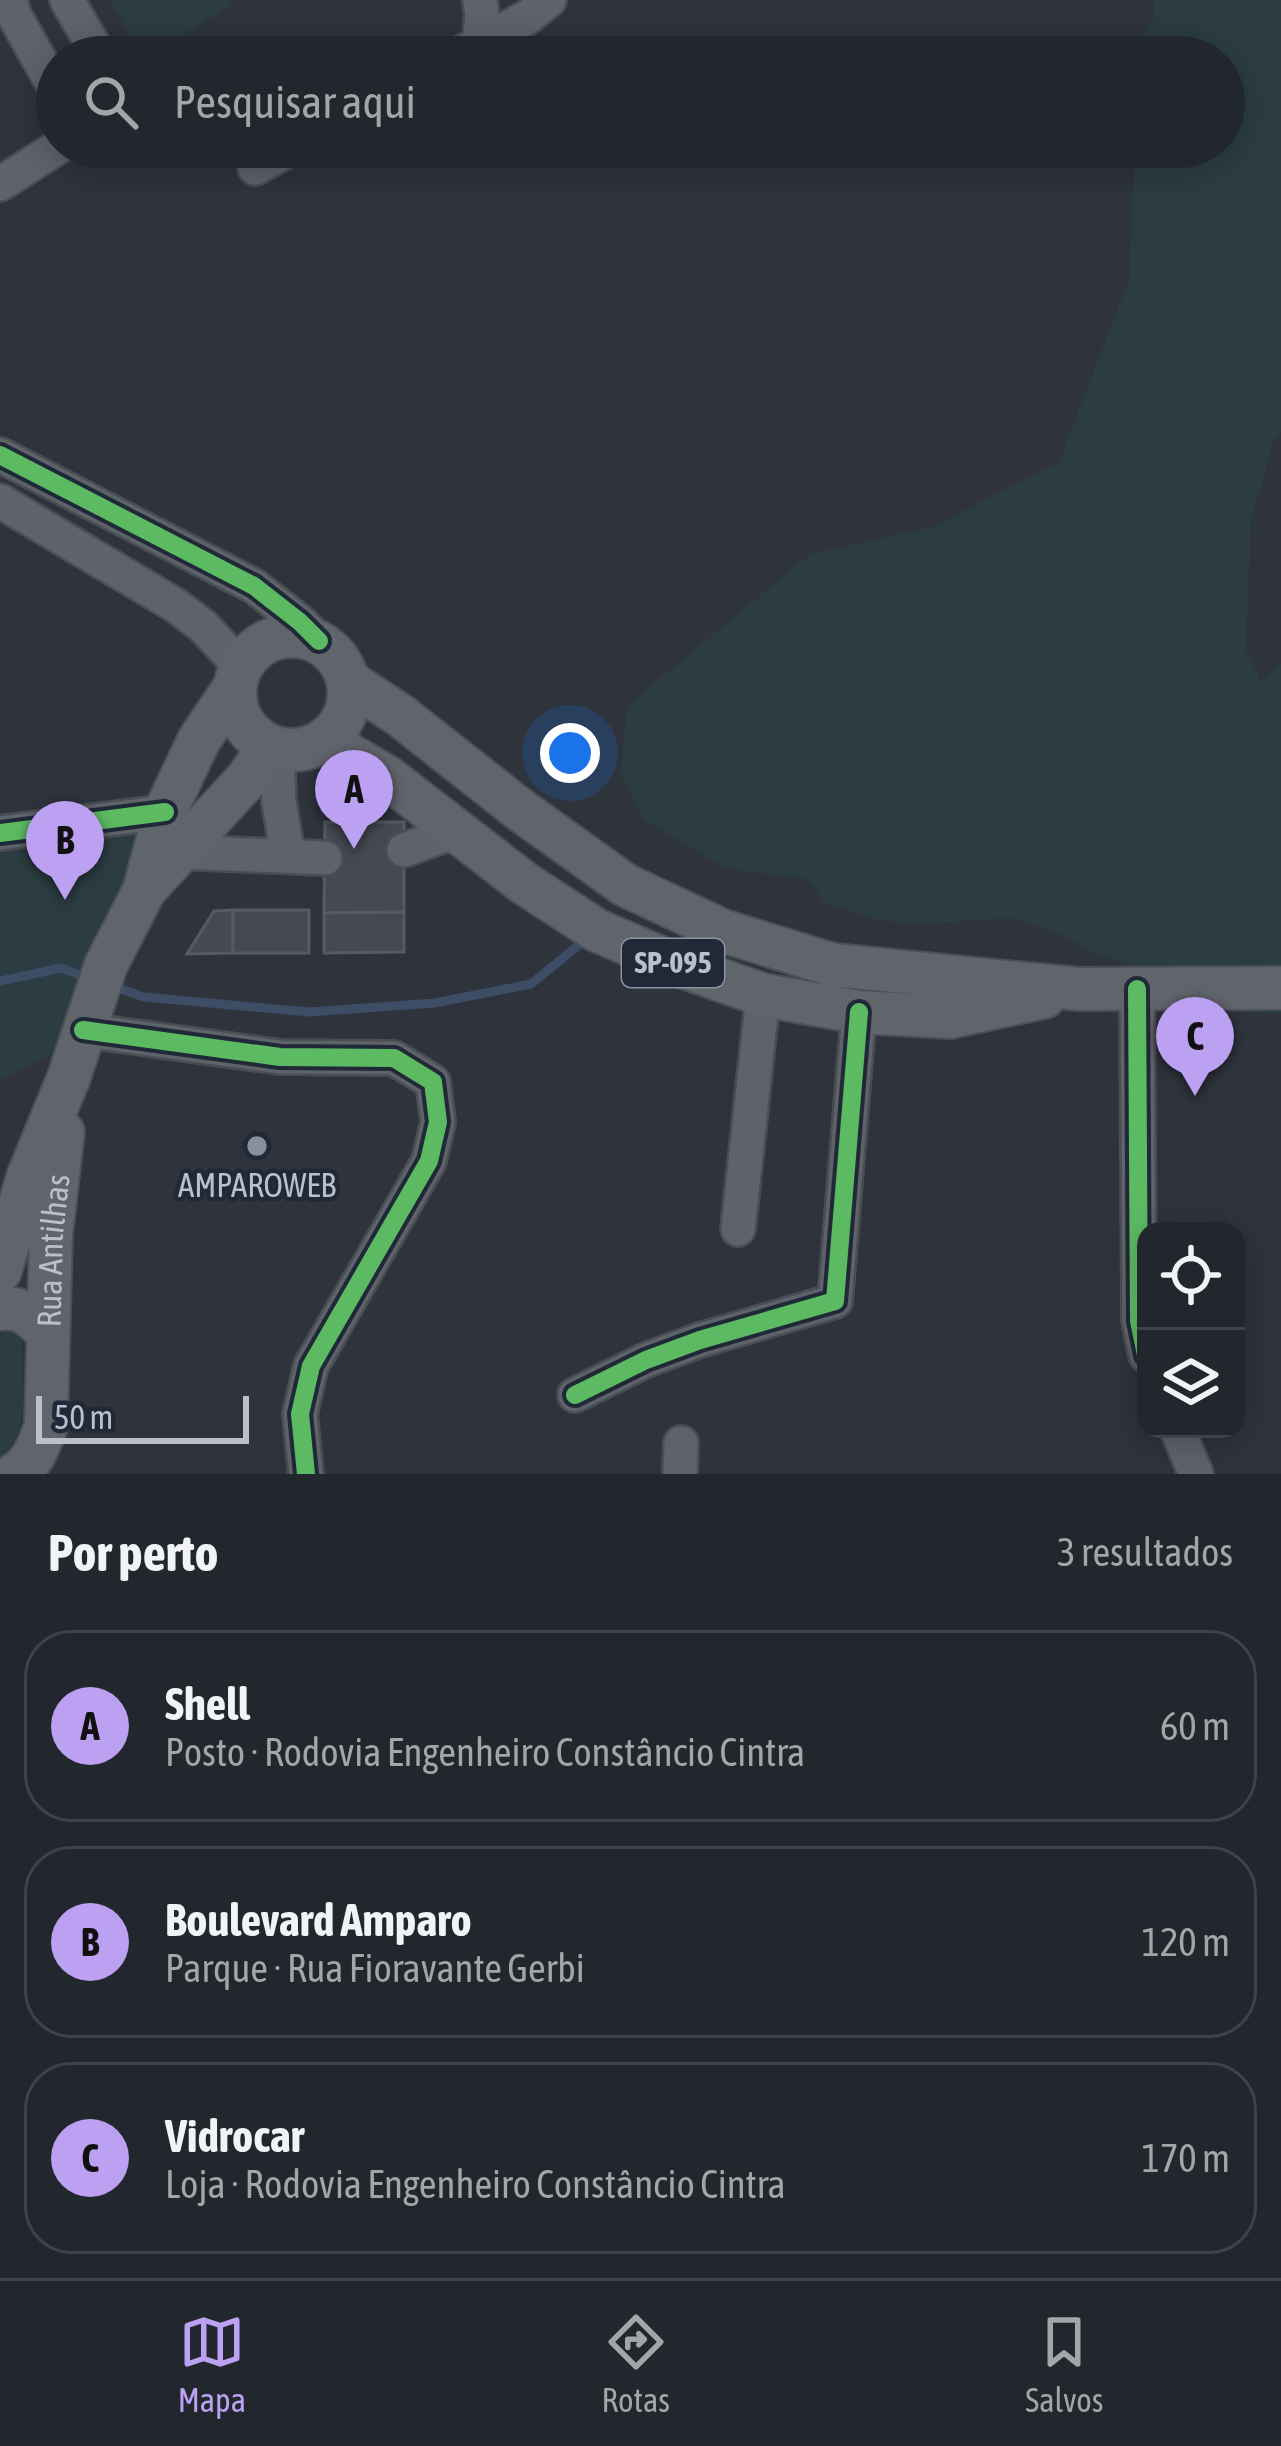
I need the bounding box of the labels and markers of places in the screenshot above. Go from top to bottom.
pin: A [315,750,393,849]
pin: B [26,801,104,900]
pin: C [1156,997,1234,1096]
marker: AMPAROWEB [244,1133,270,1159]
place label: AMPAROWEB [178,1166,336,1204]

